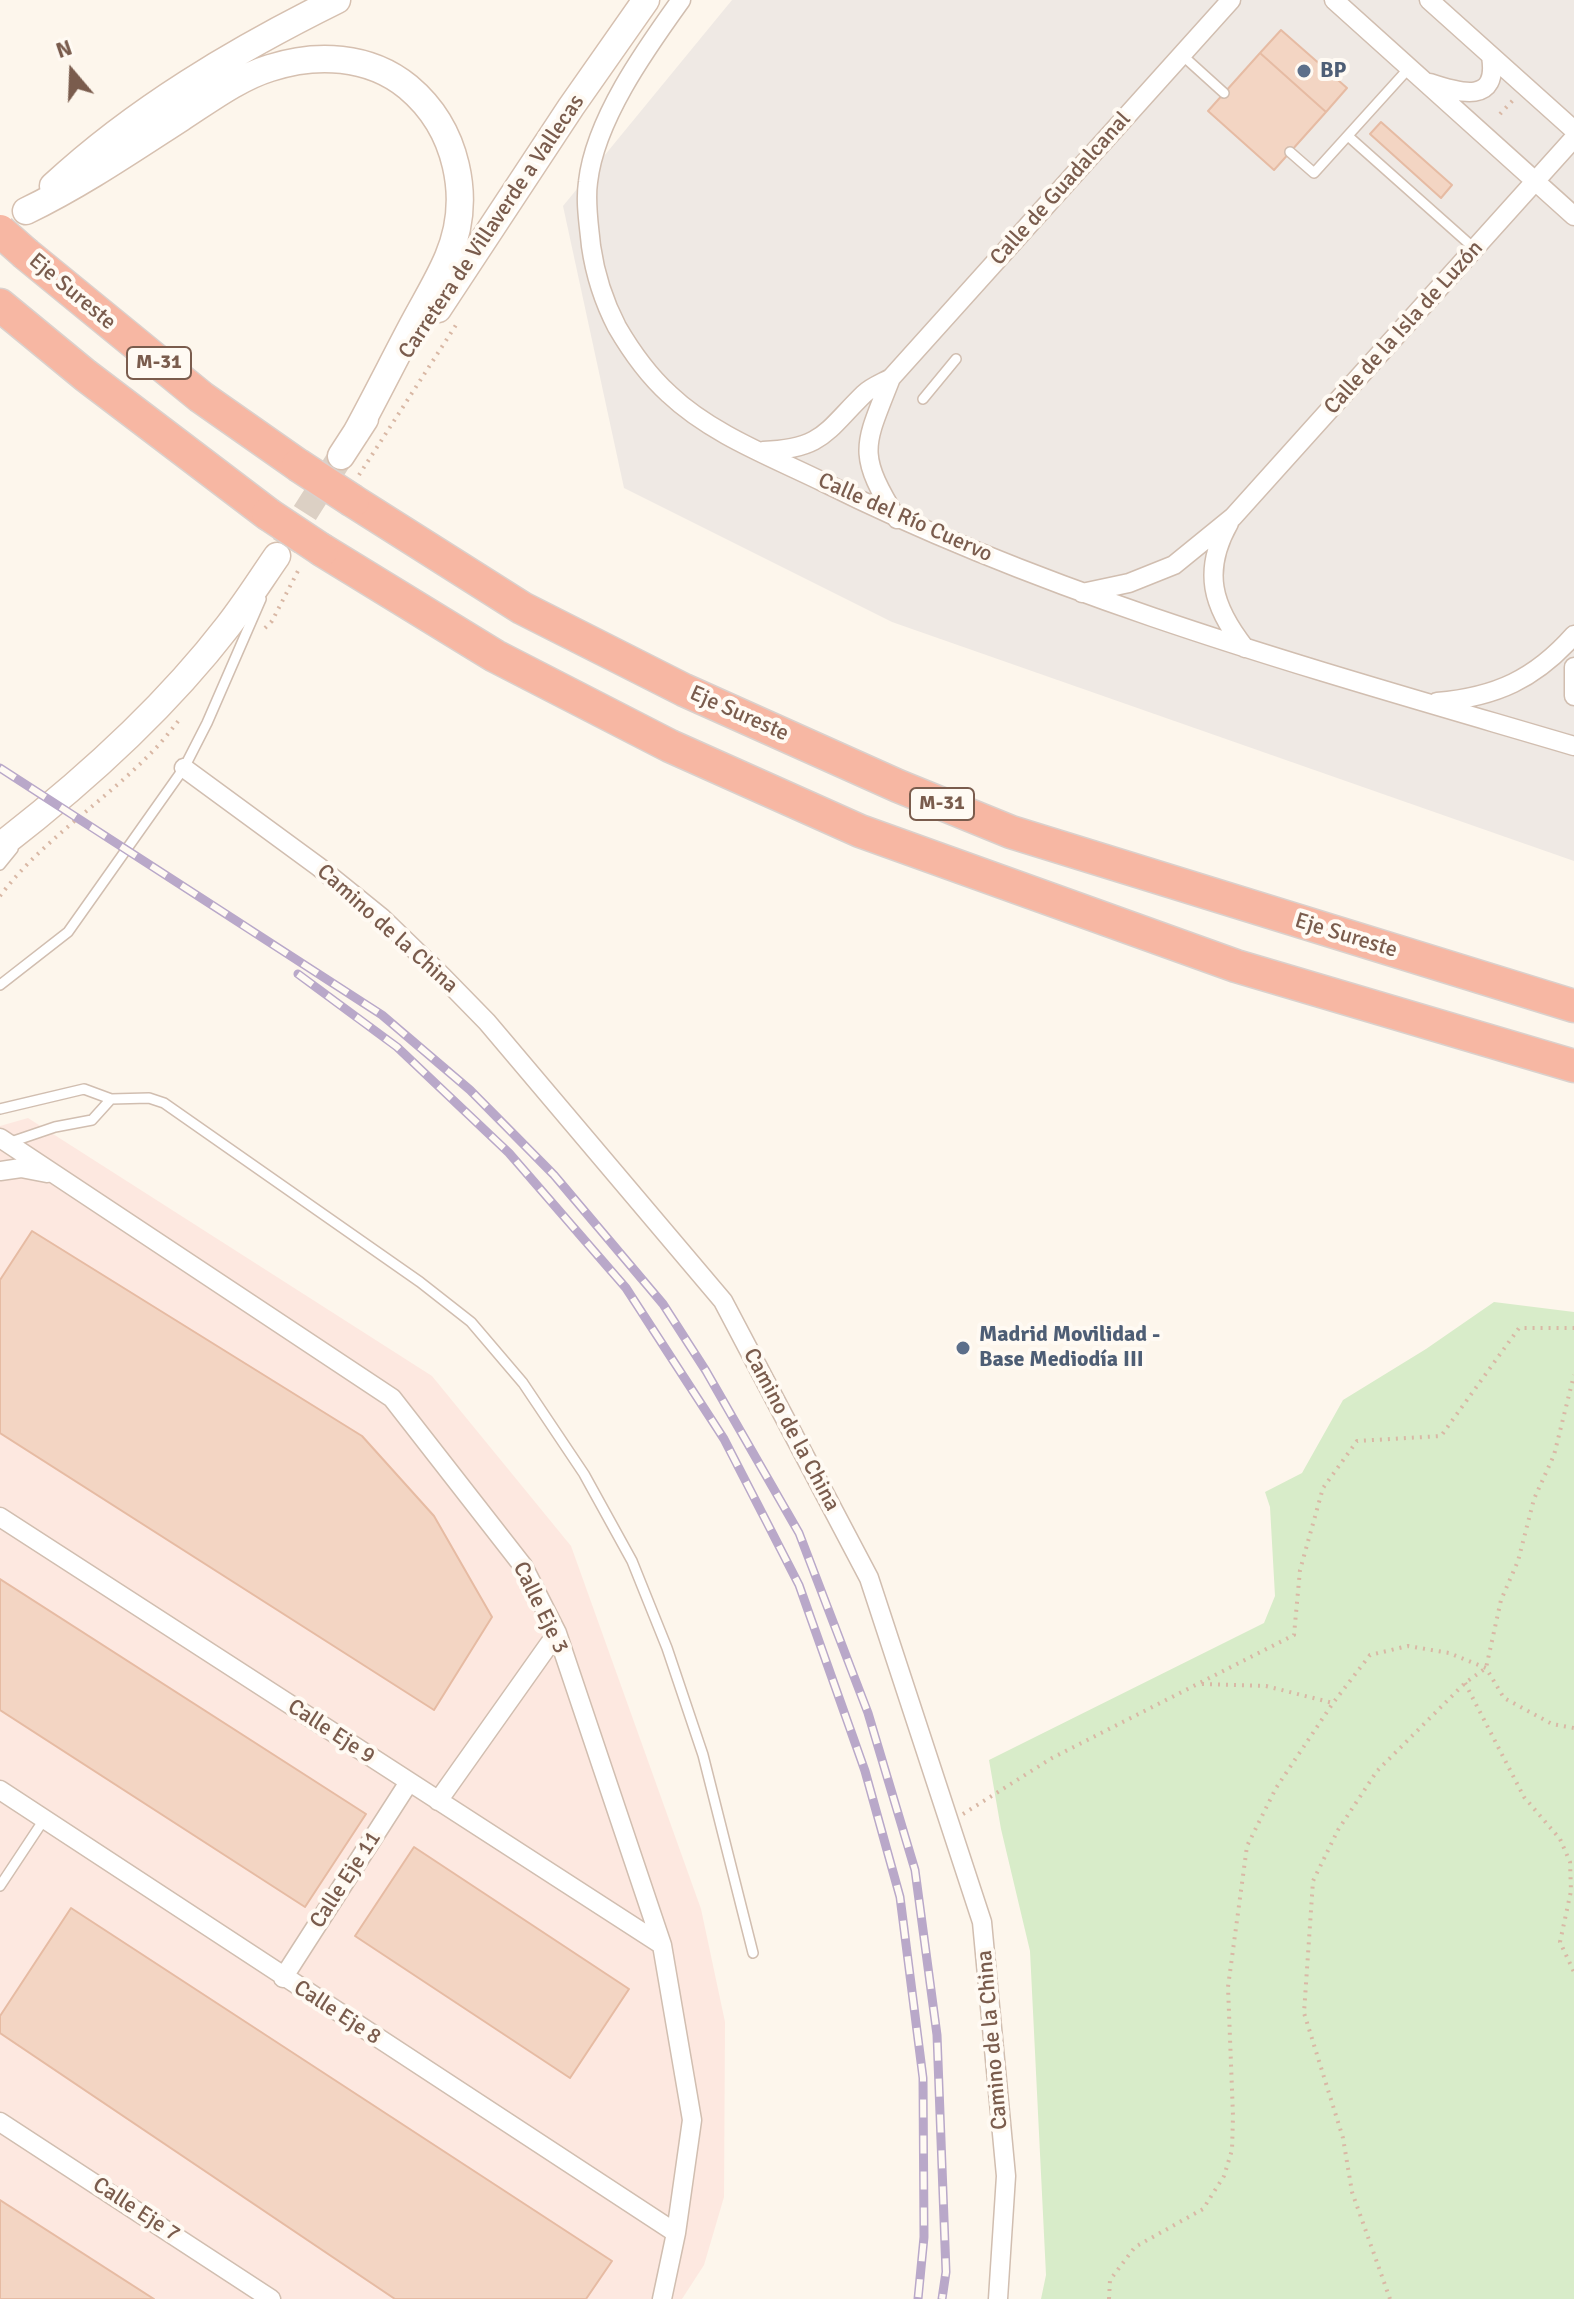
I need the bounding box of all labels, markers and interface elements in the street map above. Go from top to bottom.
north arrow [32,32,112,112]
text: N [52,34,76,64]
place label: BP [1320,58,1346,84]
marker: BP [1295,62,1313,80]
street label: Carretera de Villaverde a Vallecas [394,90,590,364]
street label: Calle de Guadalcanal [985,107,1137,271]
street label: Calle de la Isla de Luzón [1319,236,1489,420]
street label: Eje Sureste [23,248,121,336]
road number: M-31 [127,347,191,379]
street label: Calle del Río Cuervo [814,468,996,568]
street label: Eje Sureste [685,680,793,748]
road number: M-31 [910,788,974,820]
street label: Camino de la China [311,859,463,999]
street label: Eje Sureste [1292,908,1400,964]
place label: Madrid Movilidad - Base Mediodía III [979,1322,1160,1374]
marker: Madrid Movilidad - Base Mediodía III [954,1339,972,1357]
street label: Camino de la China [737,1344,845,1516]
street label: Calle Eje 3 [506,1558,574,1658]
street label: Calle Eje 9 [282,1694,380,1770]
street label: Calle Eje 11 [305,1826,387,1934]
street label: Camino de la China [972,1949,1014,2131]
street label: Calle Eje 8 [288,1975,386,2051]
street label: Calle Eje 7 [87,2172,185,2248]

